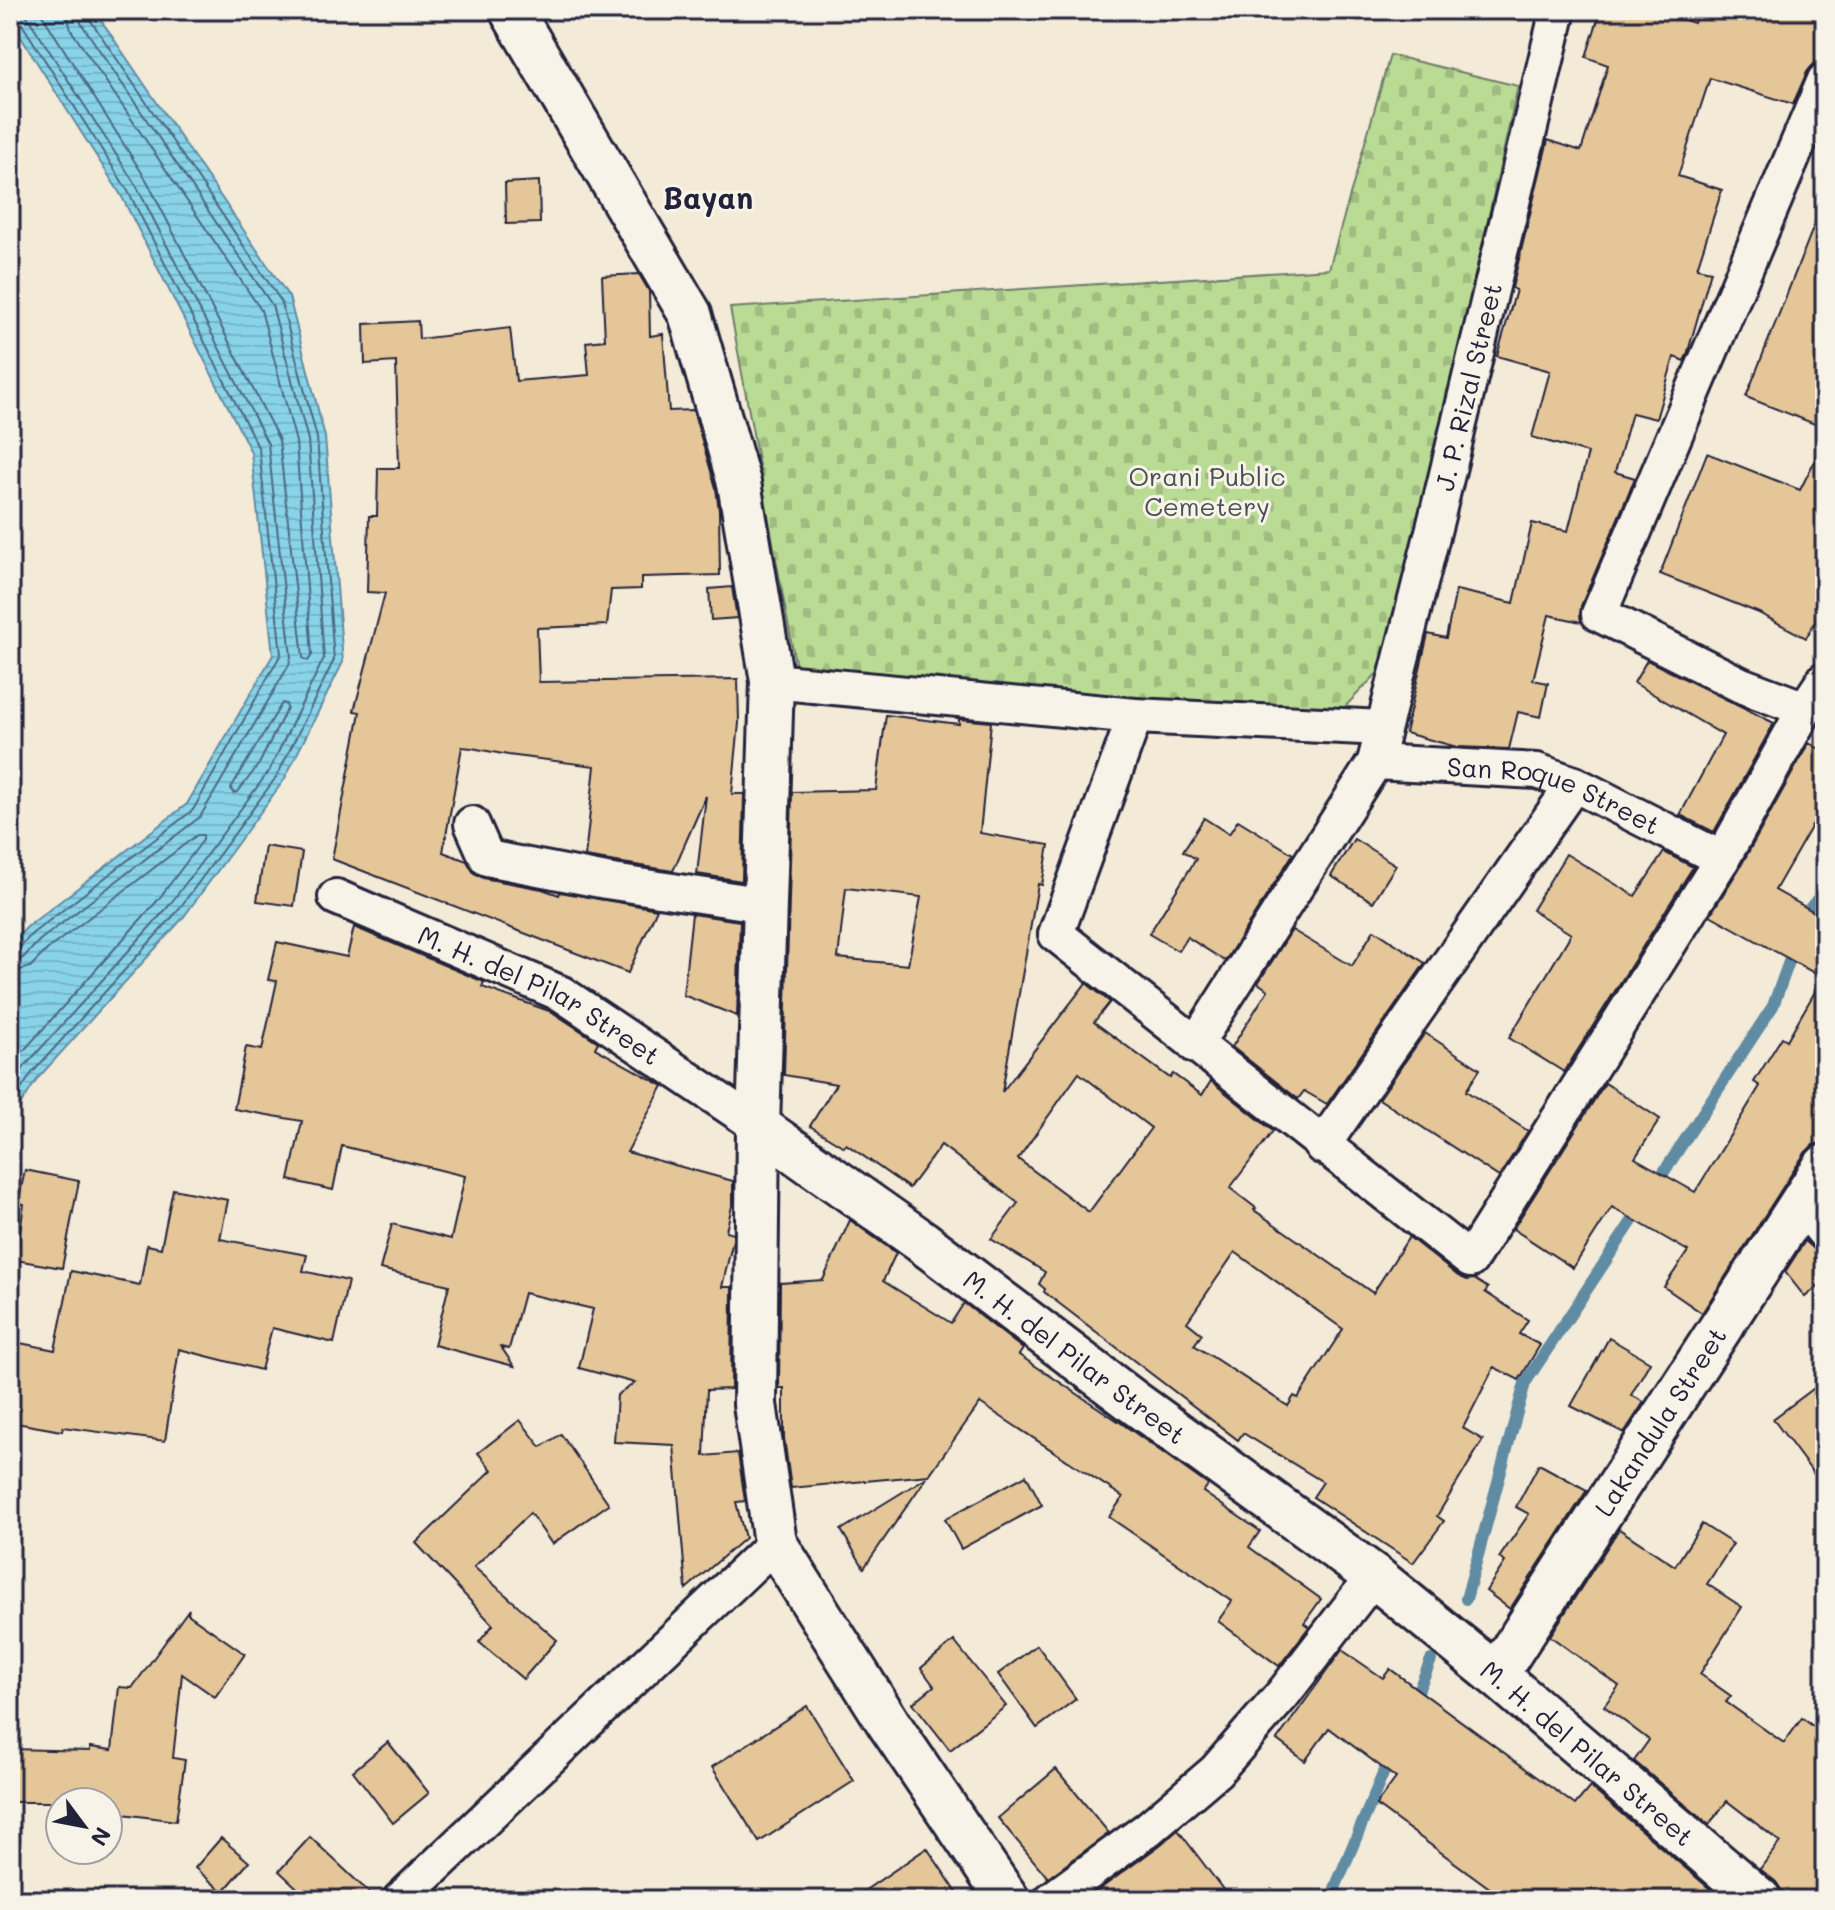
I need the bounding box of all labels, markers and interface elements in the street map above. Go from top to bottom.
district label: Bayan [663,177,753,217]
street label: J. P. Rizal Street [1427,279,1509,494]
park label: Orani Public Cemetery [1129,459,1285,523]
street label: San Roque Street [1446,749,1666,842]
street label: M. H. del Pilar Street [413,917,667,1072]
street label: M. H. del Pilar Street [957,1262,1193,1451]
street label: Lakandula Street [1586,1320,1734,1523]
street label: M. H. del Pilar Street [1474,1652,1701,1853]
north arrow [44,1786,124,1866]
text: N [85,1822,118,1852]

